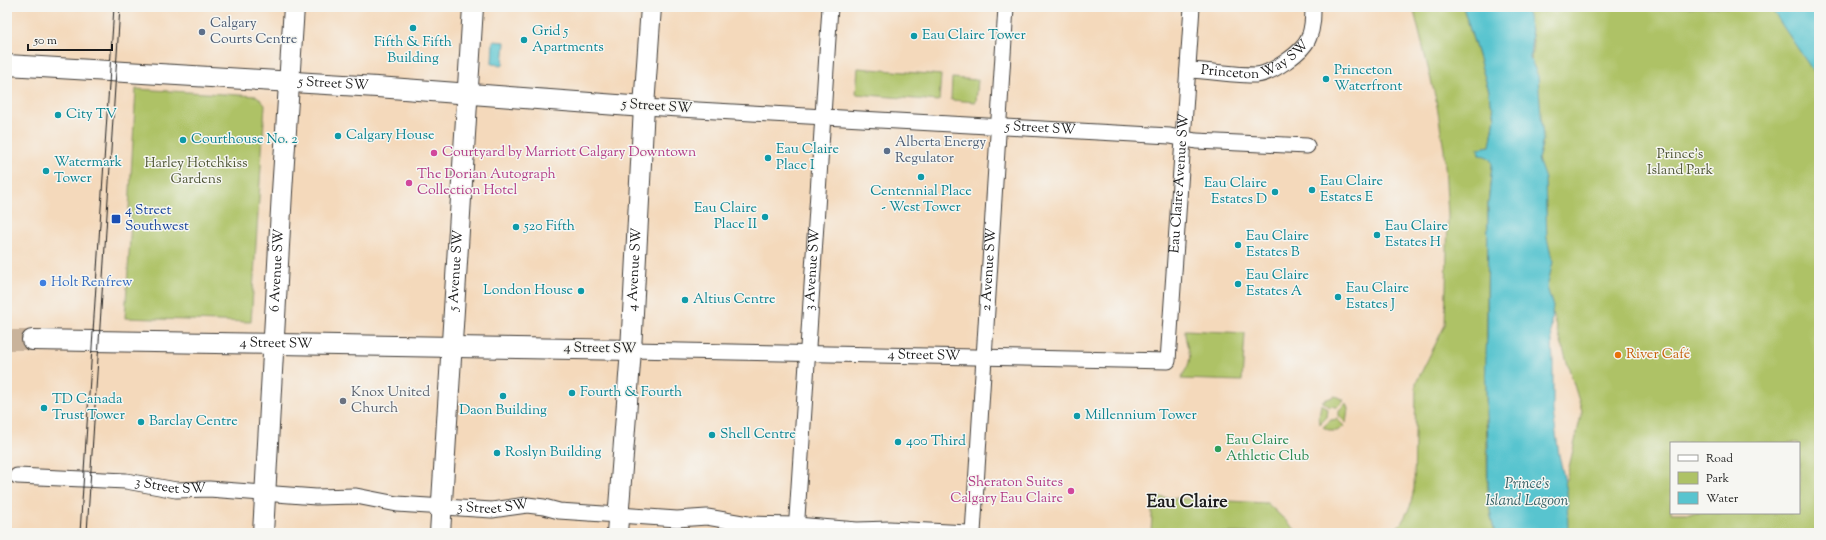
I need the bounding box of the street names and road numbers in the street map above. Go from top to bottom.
street label: Princeton Way SW [1200,36,1314,85]
street label: 5 Street SW [297,72,370,97]
street label: 5 Street SW [620,94,693,119]
street label: Eau Claire Avenue SW [1165,113,1195,254]
street label: 5 Street SW [1004,117,1077,141]
street label: 4 Avenue SW [623,227,648,312]
street label: 3 Avenue SW [800,227,826,311]
street label: 2 Avenue SW [977,227,1002,312]
street label: 6 Avenue SW [265,228,290,313]
street label: 5 Avenue SW [444,229,469,313]
street label: 4 Street SW [239,333,313,355]
street label: 4 Street SW [563,338,637,360]
street label: 4 Street SW [887,345,961,367]
street label: 3 Street SW [133,473,207,500]
street label: 3 Street SW [456,495,530,520]

